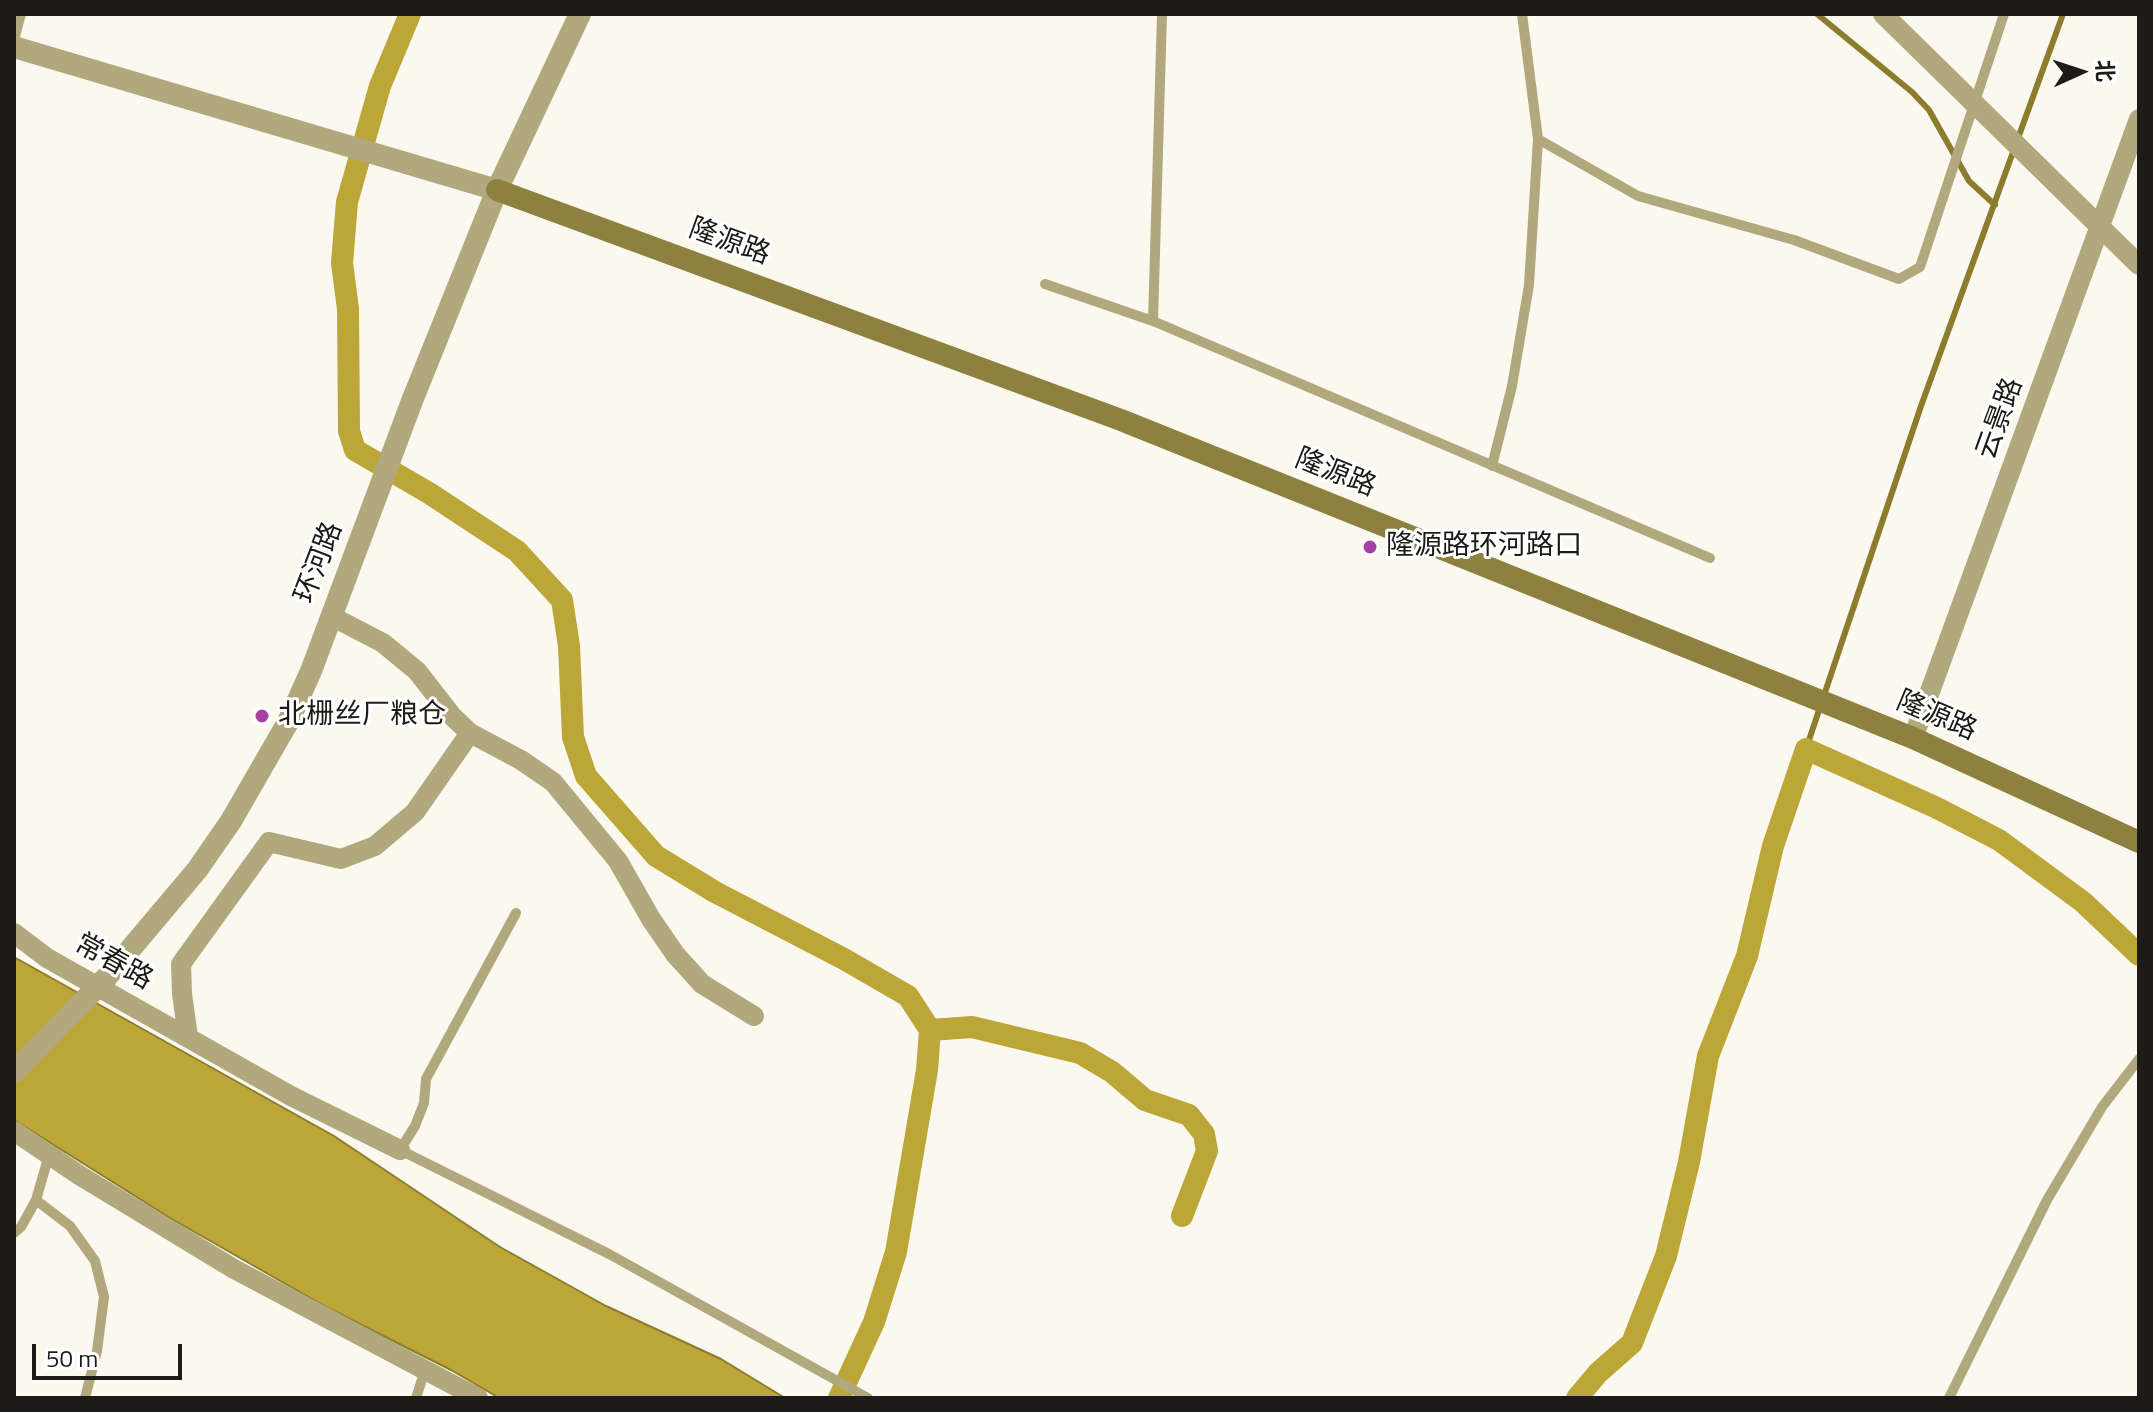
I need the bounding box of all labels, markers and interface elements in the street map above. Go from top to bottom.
north arrow [2041,32,2121,112]
text: 北 [2087,59,2123,83]
street label: 隆源路 [684,213,774,273]
street label: 云景路 [1971,374,2031,464]
street label: 隆源路 [1290,443,1380,505]
street label: 环河路 [289,518,351,608]
place label: 隆源路环河路口 [1386,530,1582,564]
marker: 隆源路环河路口 [1361,538,1379,556]
street label: 隆源路 [1891,685,1981,749]
place label: 北栅丝厂粮仓 [278,699,446,733]
marker: 北栅丝厂粮仓 [253,707,271,725]
street label: 常春路 [68,928,158,998]
scale bar [36,1328,186,1378]
text: 50 m [46,1340,98,1376]

